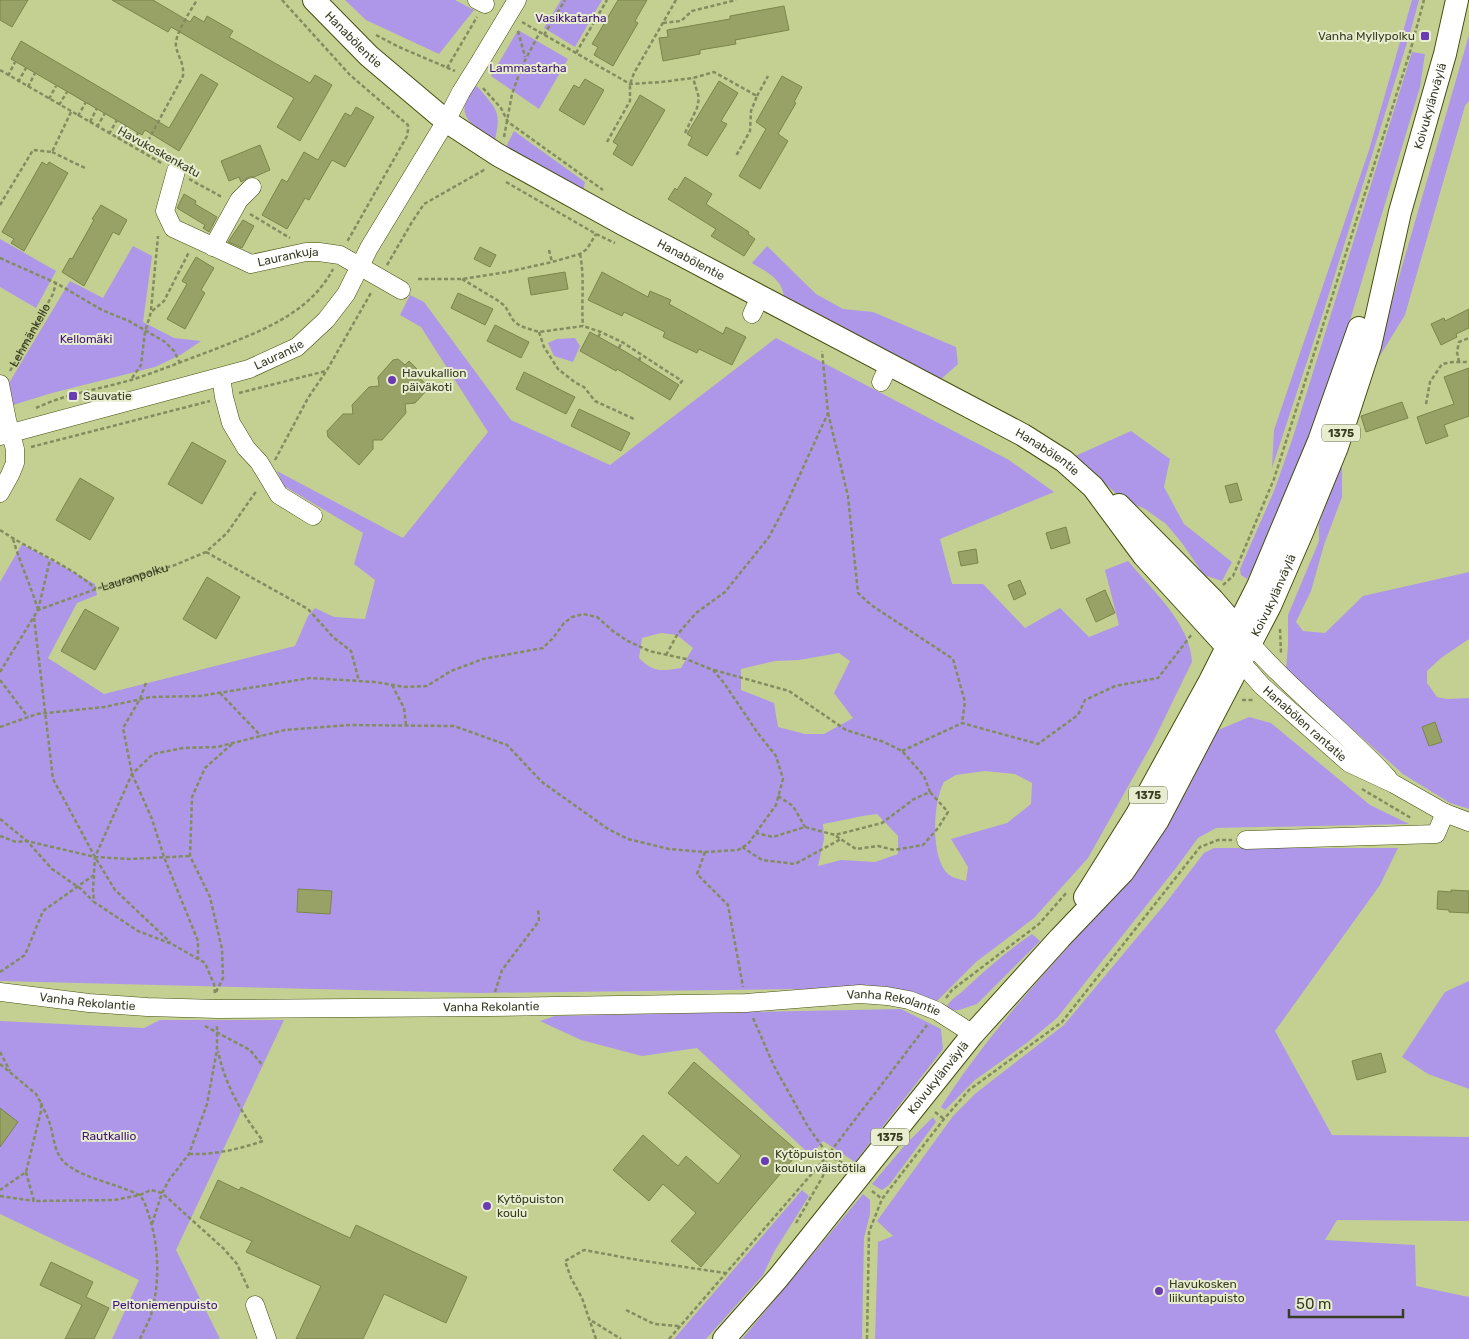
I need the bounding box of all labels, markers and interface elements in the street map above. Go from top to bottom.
street label: Hanabölentie [322,9,385,71]
park label: Vasikkatarha [535,11,607,25]
place label: Vanha Myllypolku [1318,29,1415,43]
marker: Vanha Myllypolku [1419,30,1431,42]
park label: Lammastarha [489,61,567,75]
street label: Koivukylänväylä [1411,61,1449,151]
street label: Havukoskenkatu [115,124,203,180]
street label: Hanabölentie [655,236,727,284]
street label: Laurankuja [256,245,319,269]
street label: Lehmänkello [7,301,53,369]
park label: Kellomäki [60,332,112,346]
street label: Laurantie [252,337,307,373]
place label: Havukallion päiväkoti [402,366,467,394]
marker: Havukallion päiväkoti [386,374,398,386]
place label: Sauvatie [83,389,132,403]
marker: Sauvatie [67,390,79,402]
road number: 1375 [1322,424,1360,442]
street label: Hanabölentie [1013,425,1082,479]
street label: Koivukylänväylä [1248,552,1299,639]
street label: Lauranpolku [100,560,170,594]
street label: Hanabölen rantatie [1260,683,1350,765]
road number: 1375 [1129,786,1167,804]
street label: Vanha Rekolantie [846,987,944,1019]
street label: Vanha Rekolantie [39,990,136,1013]
street label: Vanha Rekolantie [443,999,540,1014]
street label: Koivukylänväylä [905,1038,971,1117]
road number: 1375 [871,1128,909,1146]
park label: Rautkallio [82,1129,136,1143]
place label: Kytöpuiston koulun väistötila [775,1147,866,1175]
marker: Kytöpuiston koulun väistötila [759,1155,771,1167]
place label: Kytöpuiston koulu [497,1192,564,1220]
marker: Kytöpuiston koulu [481,1200,493,1212]
place label: Havukosken liikuntapuisto [1169,1277,1245,1305]
marker: Havukosken liikuntapuisto [1153,1285,1165,1297]
scale bar [1289,1286,1403,1318]
text: 50 m [1296,1295,1331,1313]
park label: Peltoniemenpuisto [112,1298,218,1312]

